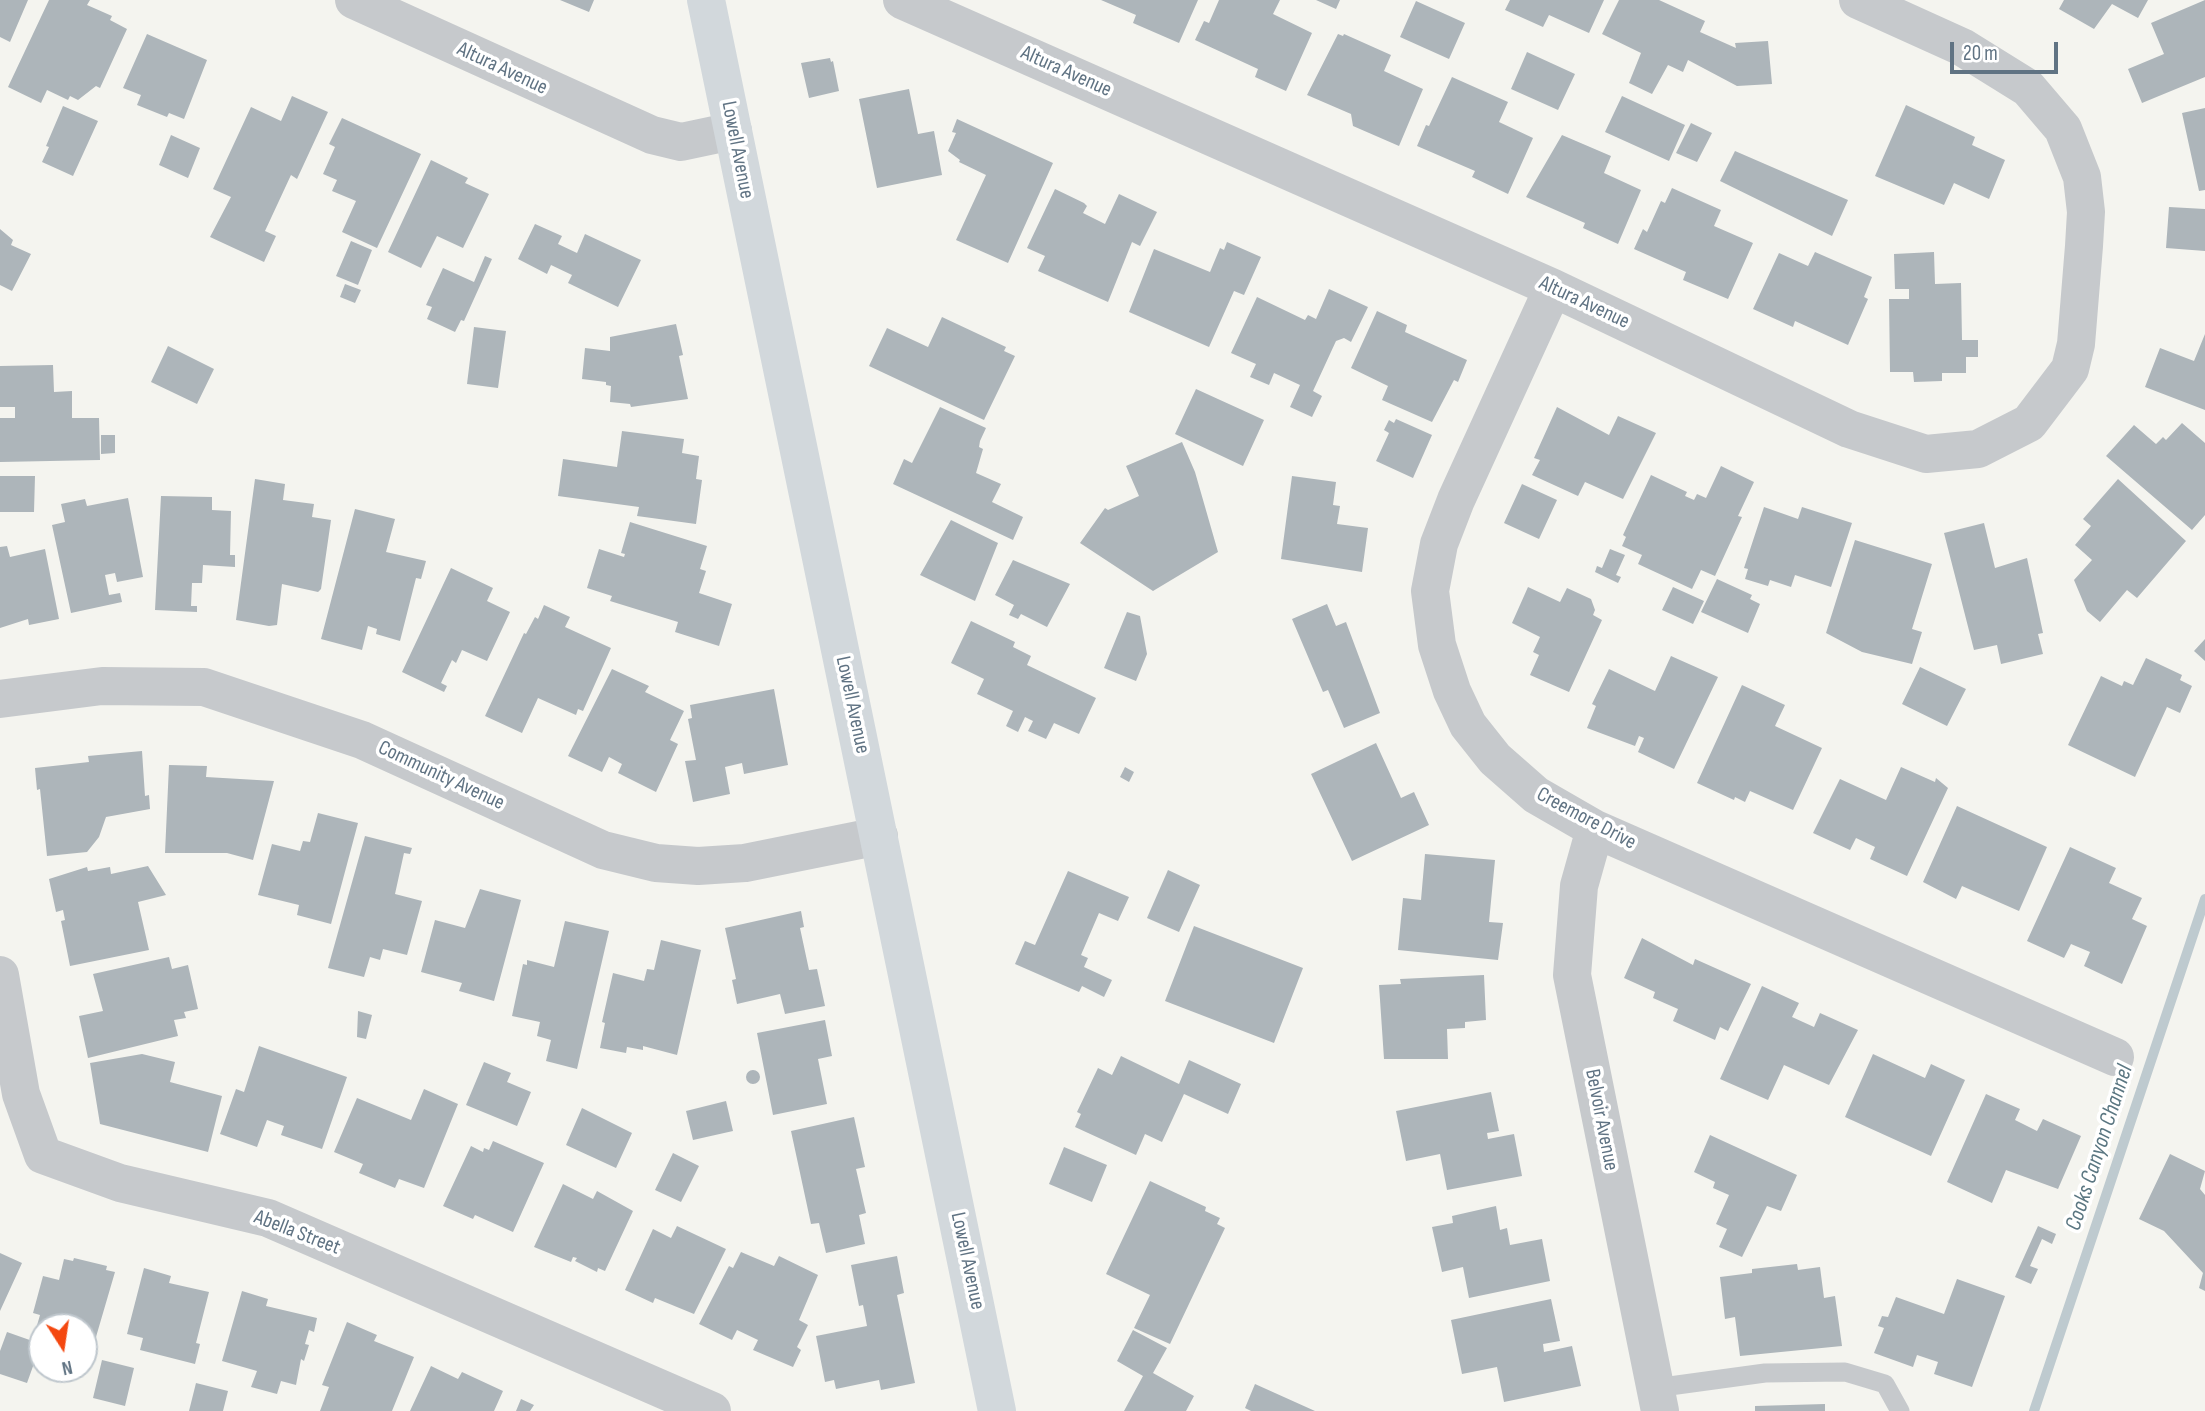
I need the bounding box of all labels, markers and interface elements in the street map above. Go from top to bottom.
scale bar [1953,28,2062,72]
street label: Altura Avenue [453,37,551,101]
street label: Altura Avenue [1017,41,1115,103]
text: 20 m [1963,41,1998,66]
street label: Lowell Avenue [715,99,759,201]
street label: Altura Avenue [1535,271,1633,335]
street label: Lowell Avenue [829,654,875,756]
street label: Community Avenue [374,736,508,816]
street label: Creemore Drive [1532,782,1640,856]
water label: Cooks Canyon Channel [2060,1062,2140,1234]
street label: Belvoir Avenue [1579,1067,1623,1173]
street label: Abella Street [250,1205,344,1261]
street label: Lowell Avenue [944,1210,990,1312]
north arrow [28,1313,98,1383]
text: N [60,1355,74,1379]

